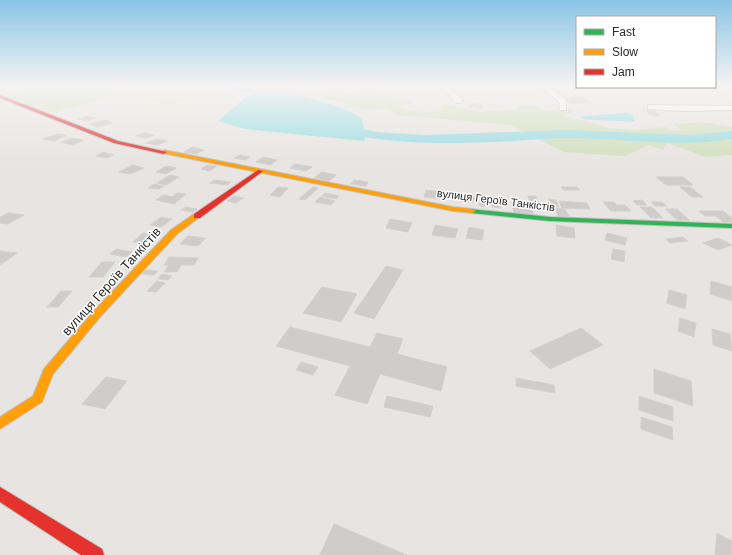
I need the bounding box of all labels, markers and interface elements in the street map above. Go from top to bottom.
legend [576,16,716,88]
text: Fast [612,25,636,39]
text: Slow [612,45,638,59]
text: Jam [612,65,635,79]
street label: вулиця Героїв Танкістів [436,187,556,213]
street label: вулиця Героїв Танкістів [59,224,164,339]

